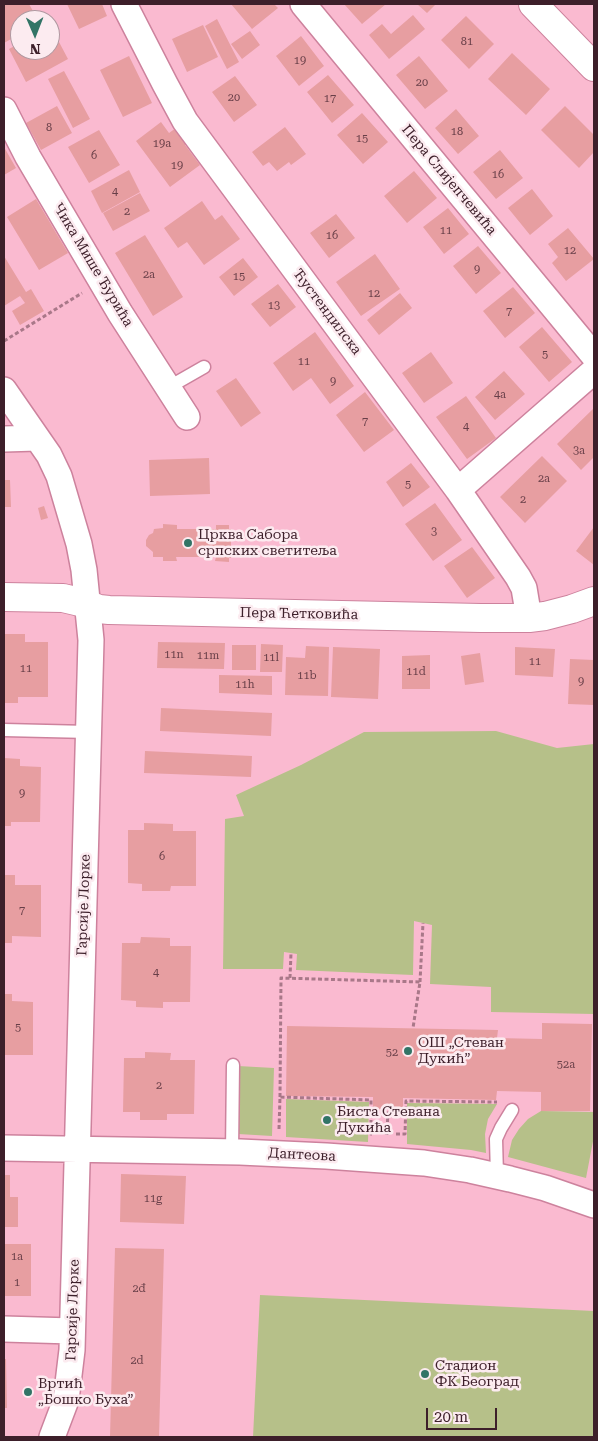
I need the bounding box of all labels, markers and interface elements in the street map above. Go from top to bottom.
north arrow [10,10,60,60]
house number: 81 [461,35,473,49]
text: N [30,41,41,57]
house number: 19 [294,54,306,68]
house number: 20 [416,76,428,90]
house number: 20 [228,91,240,105]
house number: 17 [324,92,336,106]
house number: 8 [46,121,52,135]
street label: Пера Слијепчевића [398,121,500,239]
house number: 18 [451,125,463,139]
house number: 15 [356,132,368,146]
house number: 19a [153,137,171,151]
house number: 6 [91,149,97,163]
house number: 19 [171,159,183,173]
house number: 16 [492,168,504,182]
house number: 4 [112,185,118,199]
street label: Чика Мише Ђурића [49,200,137,330]
house number: 2 [124,205,130,219]
house number: 11 [440,224,452,238]
house number: 16 [326,229,338,243]
house number: 12 [564,244,576,258]
house number: 9 [474,263,480,277]
street label: Ћустендилска [289,266,365,358]
house number: 2a [143,268,155,282]
house number: 15 [233,270,245,284]
house number: 12 [368,287,380,301]
house number: 13 [268,299,280,313]
house number: 7 [506,305,512,319]
house number: 5 [542,348,548,362]
house number: 11 [298,355,310,369]
house number: 9 [330,375,336,389]
house number: 4a [494,388,506,402]
house number: 7 [362,415,368,429]
house number: 4 [463,420,469,434]
house number: 3a [573,444,585,458]
house number: 2a [538,472,550,486]
house number: 5 [405,478,411,492]
house number: 2 [520,493,526,507]
house number: 3 [431,525,437,539]
place label: Црква Сабора српских светитеља [198,527,337,560]
marker: Црква Сабора српских светитеља [182,537,194,549]
street label: Пера Ћетковића [240,605,358,623]
house number: 11n [164,648,184,662]
house number: 11m [197,649,219,663]
house number: 11l [263,651,279,665]
house number: 11 [529,655,541,669]
house number: 11 [20,662,32,676]
house number: 11d [406,665,426,679]
house number: 11b [297,669,317,683]
house number: 9 [578,675,584,689]
house number: 11h [235,678,255,692]
house number: 9 [19,787,25,801]
house number: 6 [159,850,165,864]
street label: Гарсије Лорке [74,854,94,956]
house number: 7 [19,904,25,918]
house number: 4 [153,966,159,980]
house number: 5 [15,1021,21,1035]
place label: ОШ „Стеван Дукић” [418,1035,504,1068]
marker: ОШ „Стеван Дукић” [402,1045,414,1057]
house number: 52 [386,1046,398,1060]
house number: 52a [557,1058,575,1072]
house number: 2 [156,1079,162,1093]
place label: Биста Стевана Дукића [337,1104,440,1136]
marker: Биста Стевана Дукића [321,1114,333,1126]
street label: Дантеова [268,1145,336,1165]
house number: 11g [144,1192,162,1206]
house number: 1a [11,1250,23,1264]
street label: Гарсије Лорке [63,1259,83,1361]
house number: 1 [14,1276,20,1290]
house number: 2đ [132,1282,146,1296]
house number: 2d [130,1354,144,1368]
place label: Стадион ФК Београд [435,1358,519,1390]
marker: Стадион ФК Београд [419,1368,431,1380]
place label: Вртић „Бошко Буха” [38,1376,134,1408]
marker: Вртић „Бошко Буха” [22,1386,34,1398]
scale bar [428,1398,499,1430]
text: 20 m [434,1408,468,1426]

